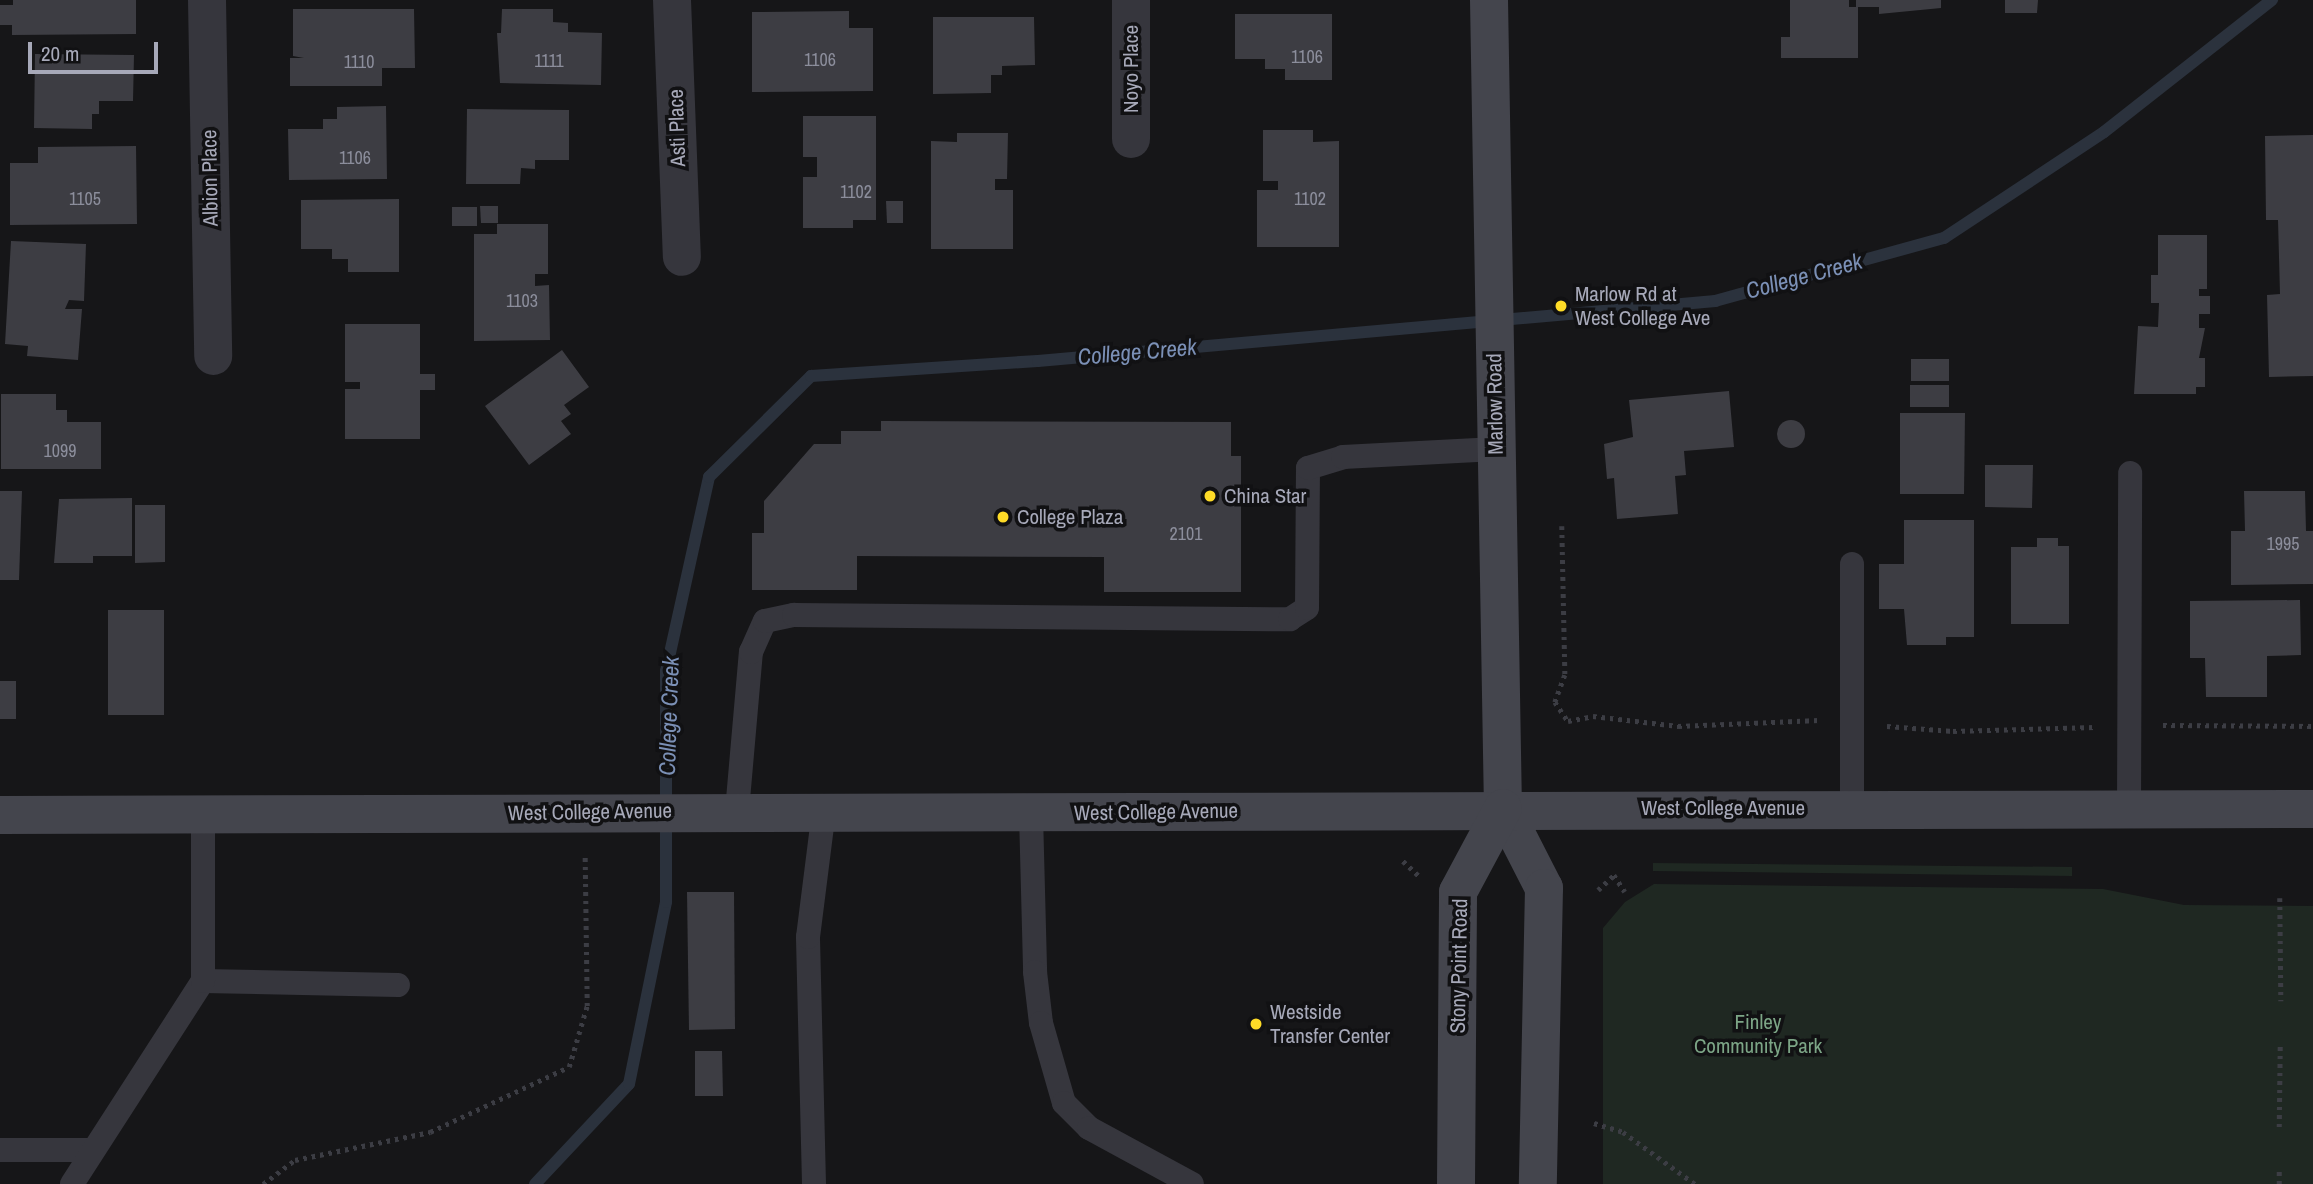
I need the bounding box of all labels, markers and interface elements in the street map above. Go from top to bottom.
street label: Noyo Place [1118,25,1144,113]
scale bar [32,28,161,72]
text: 20 m [41,39,79,68]
house number: 1106 [1291,46,1323,68]
house number: 1106 [804,49,836,71]
house number: 1111 [534,50,564,72]
house number: 1110 [344,51,374,73]
street label: Asti Place [663,89,691,167]
street label: Albion Place [197,129,223,227]
house number: 1106 [339,147,371,169]
house number: 1102 [840,181,872,203]
house number: 1105 [69,188,101,210]
house number: 1102 [1294,188,1326,210]
water label: College Creek [1743,247,1865,305]
place label: Marlow Rd at West College Ave [1575,281,1711,331]
house number: 1103 [506,290,538,312]
marker: Marlow Rd at West College Ave [1553,298,1569,314]
water label: College Creek [1076,333,1198,371]
street label: Marlow Road [1482,353,1508,455]
house number: 1099 [44,440,76,462]
place label: China Star [1224,483,1306,509]
marker: China Star [1202,488,1218,504]
place label: College Plaza [1017,504,1123,530]
marker: College Plaza [995,509,1011,525]
house number: 2101 [1170,523,1202,545]
house number: 1995 [2267,533,2299,555]
water label: College Creek [653,656,685,776]
street label: West College Avenue [1641,795,1805,821]
street label: West College Avenue [507,798,673,826]
street label: West College Avenue [1073,798,1239,826]
street label: Stony Point Road [1445,898,1473,1034]
place label: Westside Transfer Center [1270,999,1390,1049]
park label: Finley Community Park [1694,1009,1822,1059]
marker: Westside Transfer Center [1248,1016,1264,1032]

